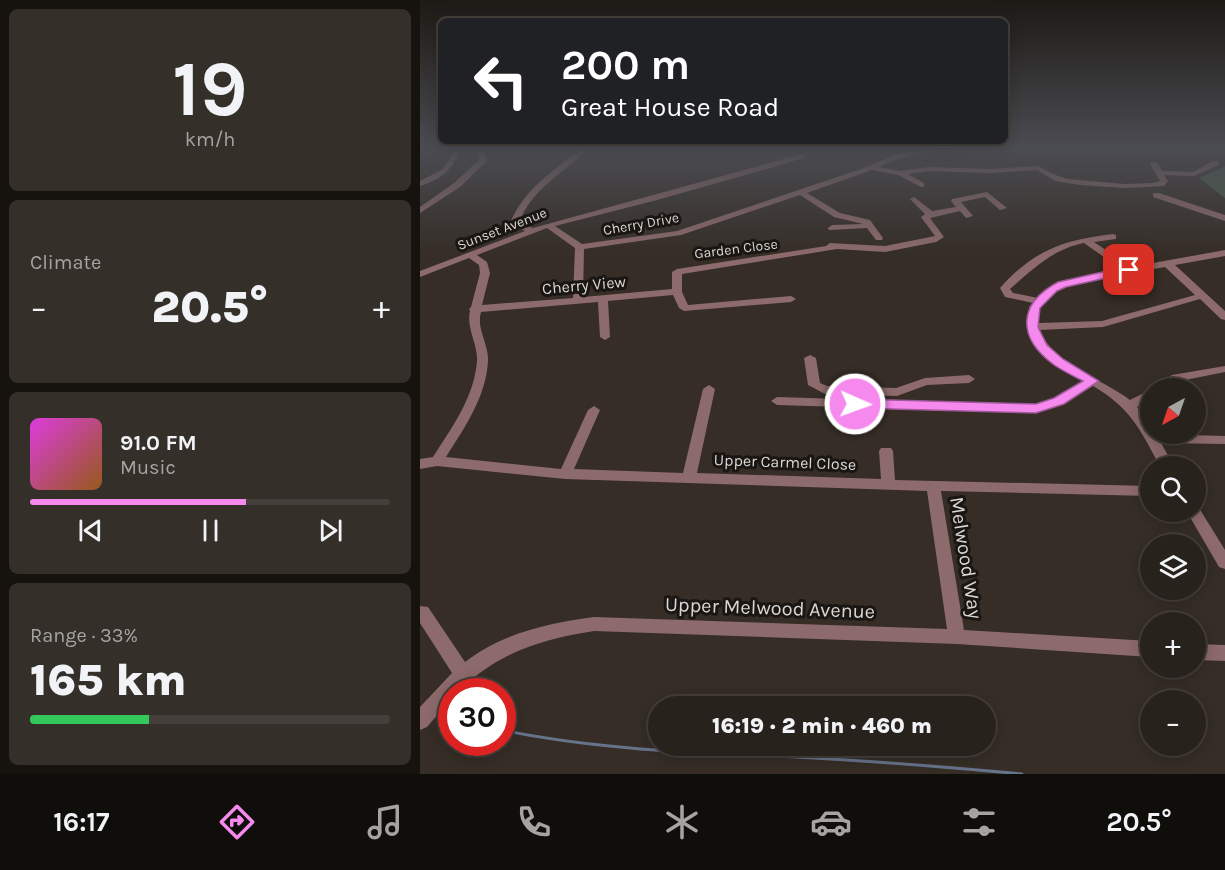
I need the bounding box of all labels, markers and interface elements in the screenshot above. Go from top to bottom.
text: 200 m [561,40,690,90]
icon: left [462,42,540,120]
text: 19 [172,43,248,135]
text: Great House Road [561,91,779,123]
text: km/h [185,128,235,151]
street label: Sunset Avenue [455,204,549,254]
street label: Cherry Drive [602,209,680,239]
street label: Garden Close [693,235,779,263]
pin [1103,244,1154,295]
text: Climate [30,251,101,274]
icon: arrive [1112,253,1145,286]
street label: Cherry View [541,272,627,298]
text: 20.5° [152,281,268,333]
text: − [30,288,47,326]
text: + [373,288,390,326]
position arrow [823,372,887,436]
north arrow [1140,378,1206,444]
map controls [1140,378,1206,756]
text: 91.0 FM [120,430,197,456]
street label: Upper Carmel Close [713,450,857,474]
text: Music [120,456,176,479]
button: search [1140,456,1206,522]
street label: Melwood Way [945,495,987,621]
icon: previous [74,514,107,547]
icon: pause [194,514,227,547]
icon: next [314,514,347,547]
button: layers [1140,534,1206,600]
street label: Upper Melwood Avenue [665,593,875,623]
button: + [1140,612,1206,678]
text: Range · 33% [30,624,138,647]
text: 165 km [30,654,187,706]
speed limit sign: 30 [438,678,516,756]
button: − [1140,690,1206,756]
text: 16:19 · 2 min · 460 m [712,713,932,739]
icon: directions [216,801,258,843]
icon: music [364,801,406,843]
icon: phone [513,801,555,843]
icon: climate [661,801,703,843]
icon: car [810,801,852,843]
icon: filters [958,801,1000,843]
text: 16:17 [53,806,110,838]
text: 20.5° [1106,806,1172,838]

